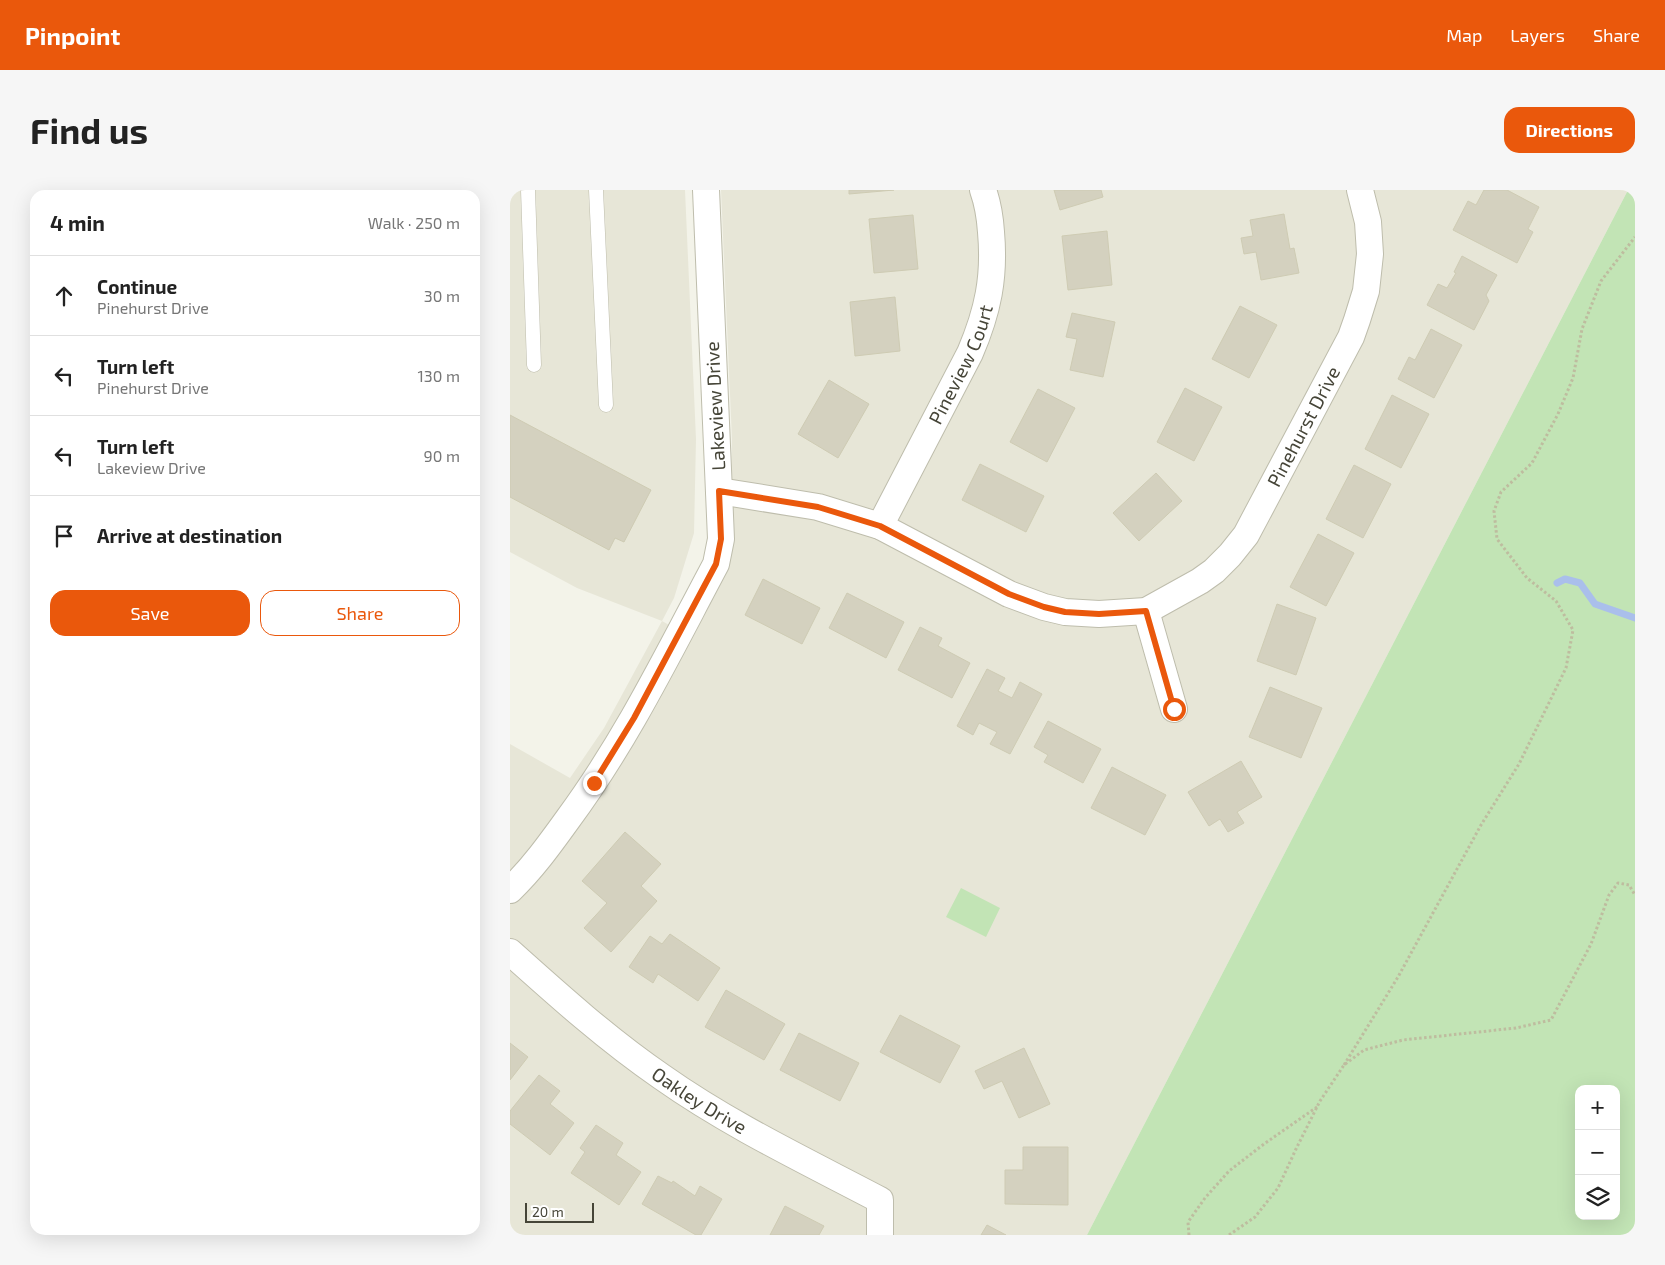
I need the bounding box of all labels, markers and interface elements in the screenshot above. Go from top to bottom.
text: Pinpoint [25,21,120,50]
text: Map [1446,24,1482,46]
text: Layers [1510,24,1565,46]
text: Share [1593,24,1640,46]
button: Directions [1504,107,1635,153]
text: Find us [30,109,148,151]
text: 4 min [50,210,105,235]
text: Walk · 250 m [368,213,460,232]
text: Continue [97,275,177,298]
icon: ahead [50,282,78,310]
text: 30 m [424,286,460,305]
text: Pinehurst Drive [97,298,209,317]
street label: Pineview Court [923,302,997,428]
street label: Lakeview Drive [700,341,729,471]
text: Turn left [97,355,174,378]
icon: left [50,362,78,390]
street label: Pinehurst Drive [1262,362,1344,490]
text: 130 m [418,366,460,385]
text: Pinehurst Drive [97,378,209,397]
text: Turn left [97,435,174,458]
icon: left [50,442,78,470]
text: 90 m [424,446,460,465]
text: Lakeview Drive [97,458,206,477]
icon: arrive [50,522,78,550]
text: Arrive at destination [97,524,282,547]
button: Save [50,590,250,636]
button: Share [260,590,460,636]
route start [1163,698,1186,721]
route end [583,772,606,795]
street label: Oakley Drive [648,1062,751,1138]
map controls [1575,1085,1620,1220]
button: + [1575,1085,1620,1130]
button: − [1575,1130,1620,1175]
button: layers [1575,1175,1620,1220]
scale bar [525,1200,594,1223]
text: 20 m [532,1203,564,1220]

